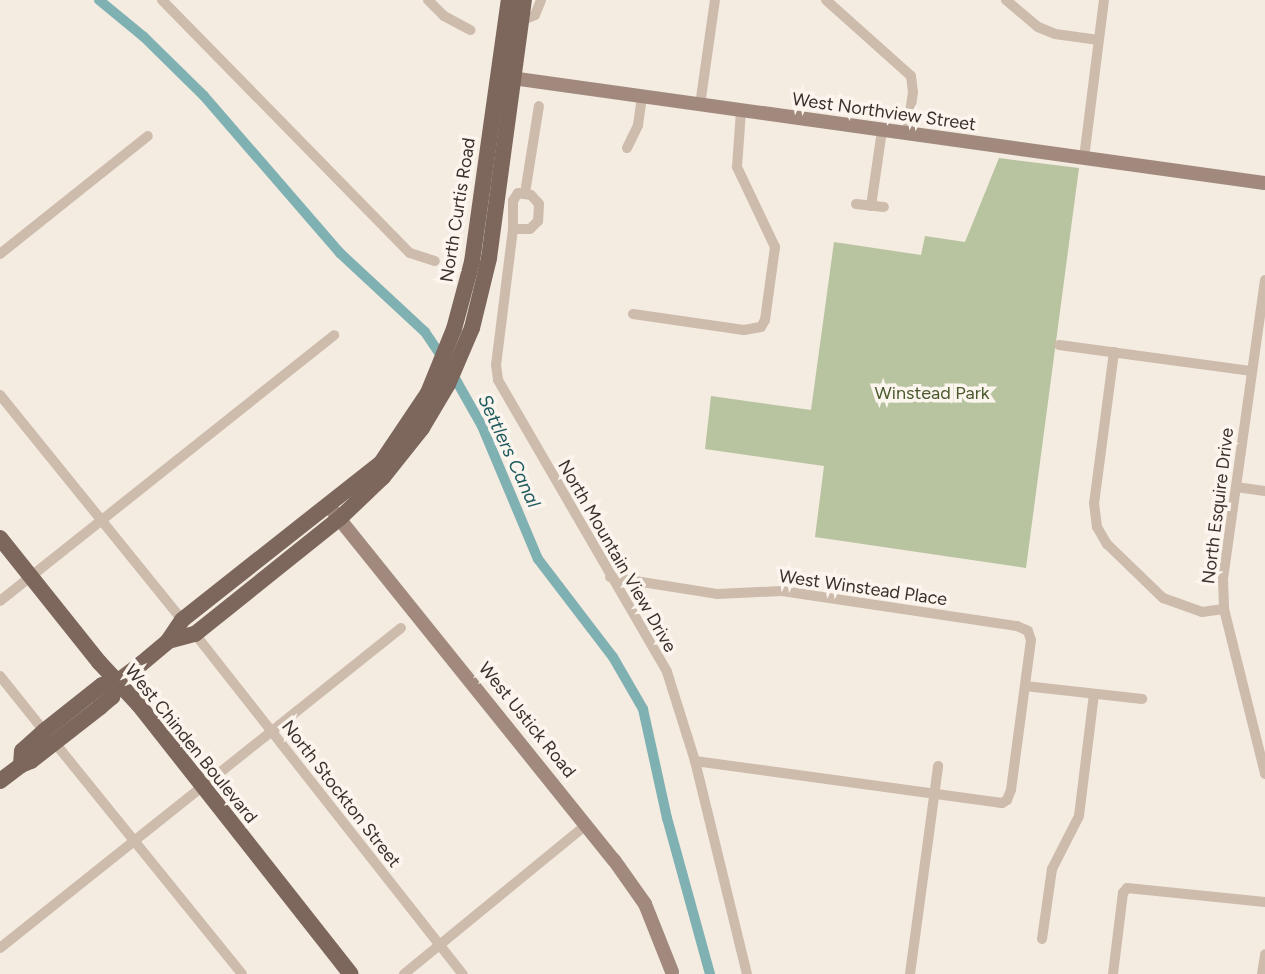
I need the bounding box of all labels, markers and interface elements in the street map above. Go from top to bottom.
street label: West Northview Street [791,88,977,136]
street label: North Curtis Road [436,136,480,284]
park label: Winstead Park [875,382,989,404]
water label: Settlers Canal [473,391,545,511]
street label: North Esquire Drive [1198,427,1238,585]
street label: North Mountain View Drive [553,456,681,656]
street label: West Winstead Place [777,565,949,611]
street label: West Ustick Road [474,658,580,782]
street label: West Chinden Boulevard [120,660,262,828]
street label: North Stockton Street [277,716,405,872]

